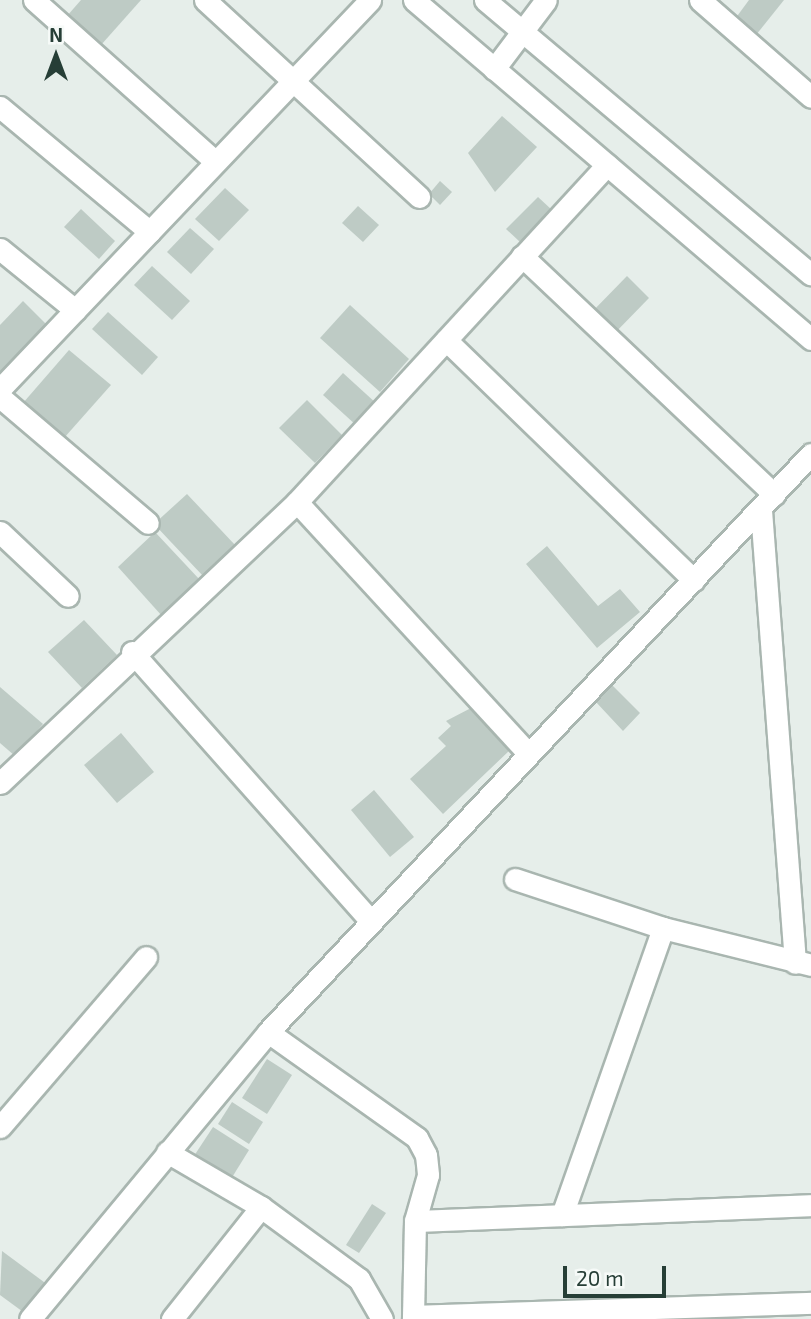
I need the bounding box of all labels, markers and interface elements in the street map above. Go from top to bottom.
north arrow [21,21,91,91]
text: N [49,23,63,46]
scale bar [566,1252,669,1296]
text: 20 m [576,1265,624,1290]

